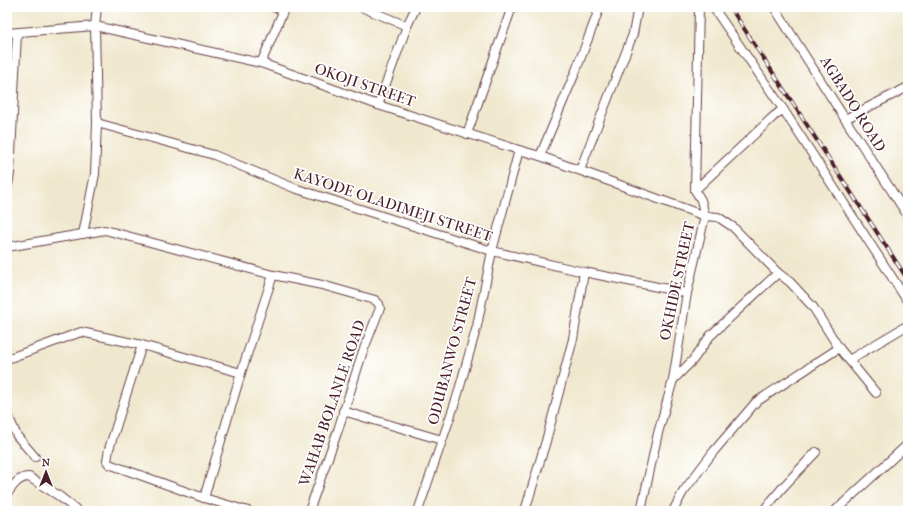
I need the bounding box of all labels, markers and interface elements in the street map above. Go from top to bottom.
street label: AGBADO ROAD [816,52,890,155]
street label: OKOJI STREET [312,59,419,111]
street label: KAYODE OLADIMEJI STREET [291,164,495,246]
street label: OKHIDE STREET [656,219,699,342]
street label: ODUBANWO STREET [424,274,481,427]
street label: WAHAB BOLANLE ROAD [295,318,369,489]
north arrow [26,452,66,492]
text: N [42,456,51,469]

